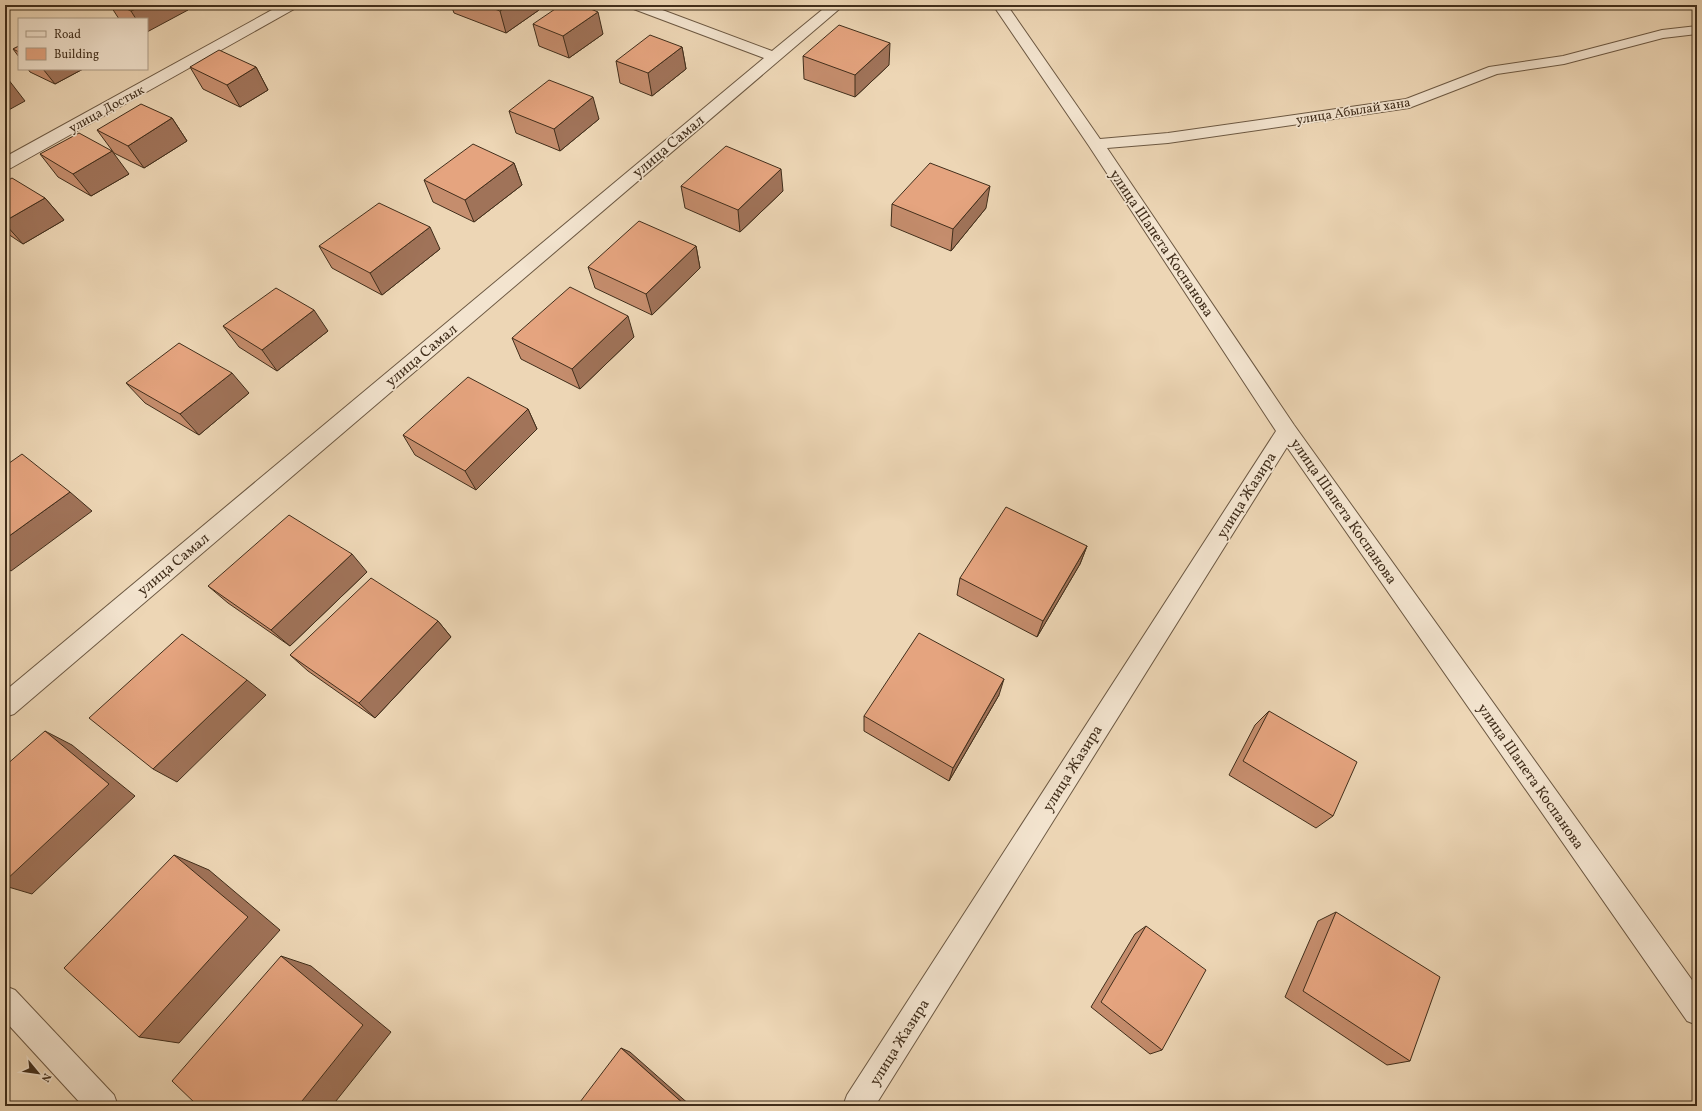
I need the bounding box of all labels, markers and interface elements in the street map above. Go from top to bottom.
legend [18,18,148,70]
text: Road [54,27,81,43]
text: Building [54,47,99,63]
street label: улица Достык [66,82,148,138]
street label: улица Абылай хана [1295,94,1412,130]
street label: улица Самал [629,111,709,183]
street label: улица Шапета Коспанова [1103,166,1218,322]
street label: улица Самал [382,320,462,392]
street label: улица Шапета Коспанова [1284,435,1401,589]
street label: улица Жазира [1212,448,1282,543]
street label: улица Самал [134,529,214,601]
street label: улица Шапета Коспанова [1471,700,1588,854]
street label: улица Жазира [1038,721,1108,816]
street label: улица Жазира [865,995,935,1090]
north arrow [18,1053,58,1093]
text: N [37,1070,54,1084]

